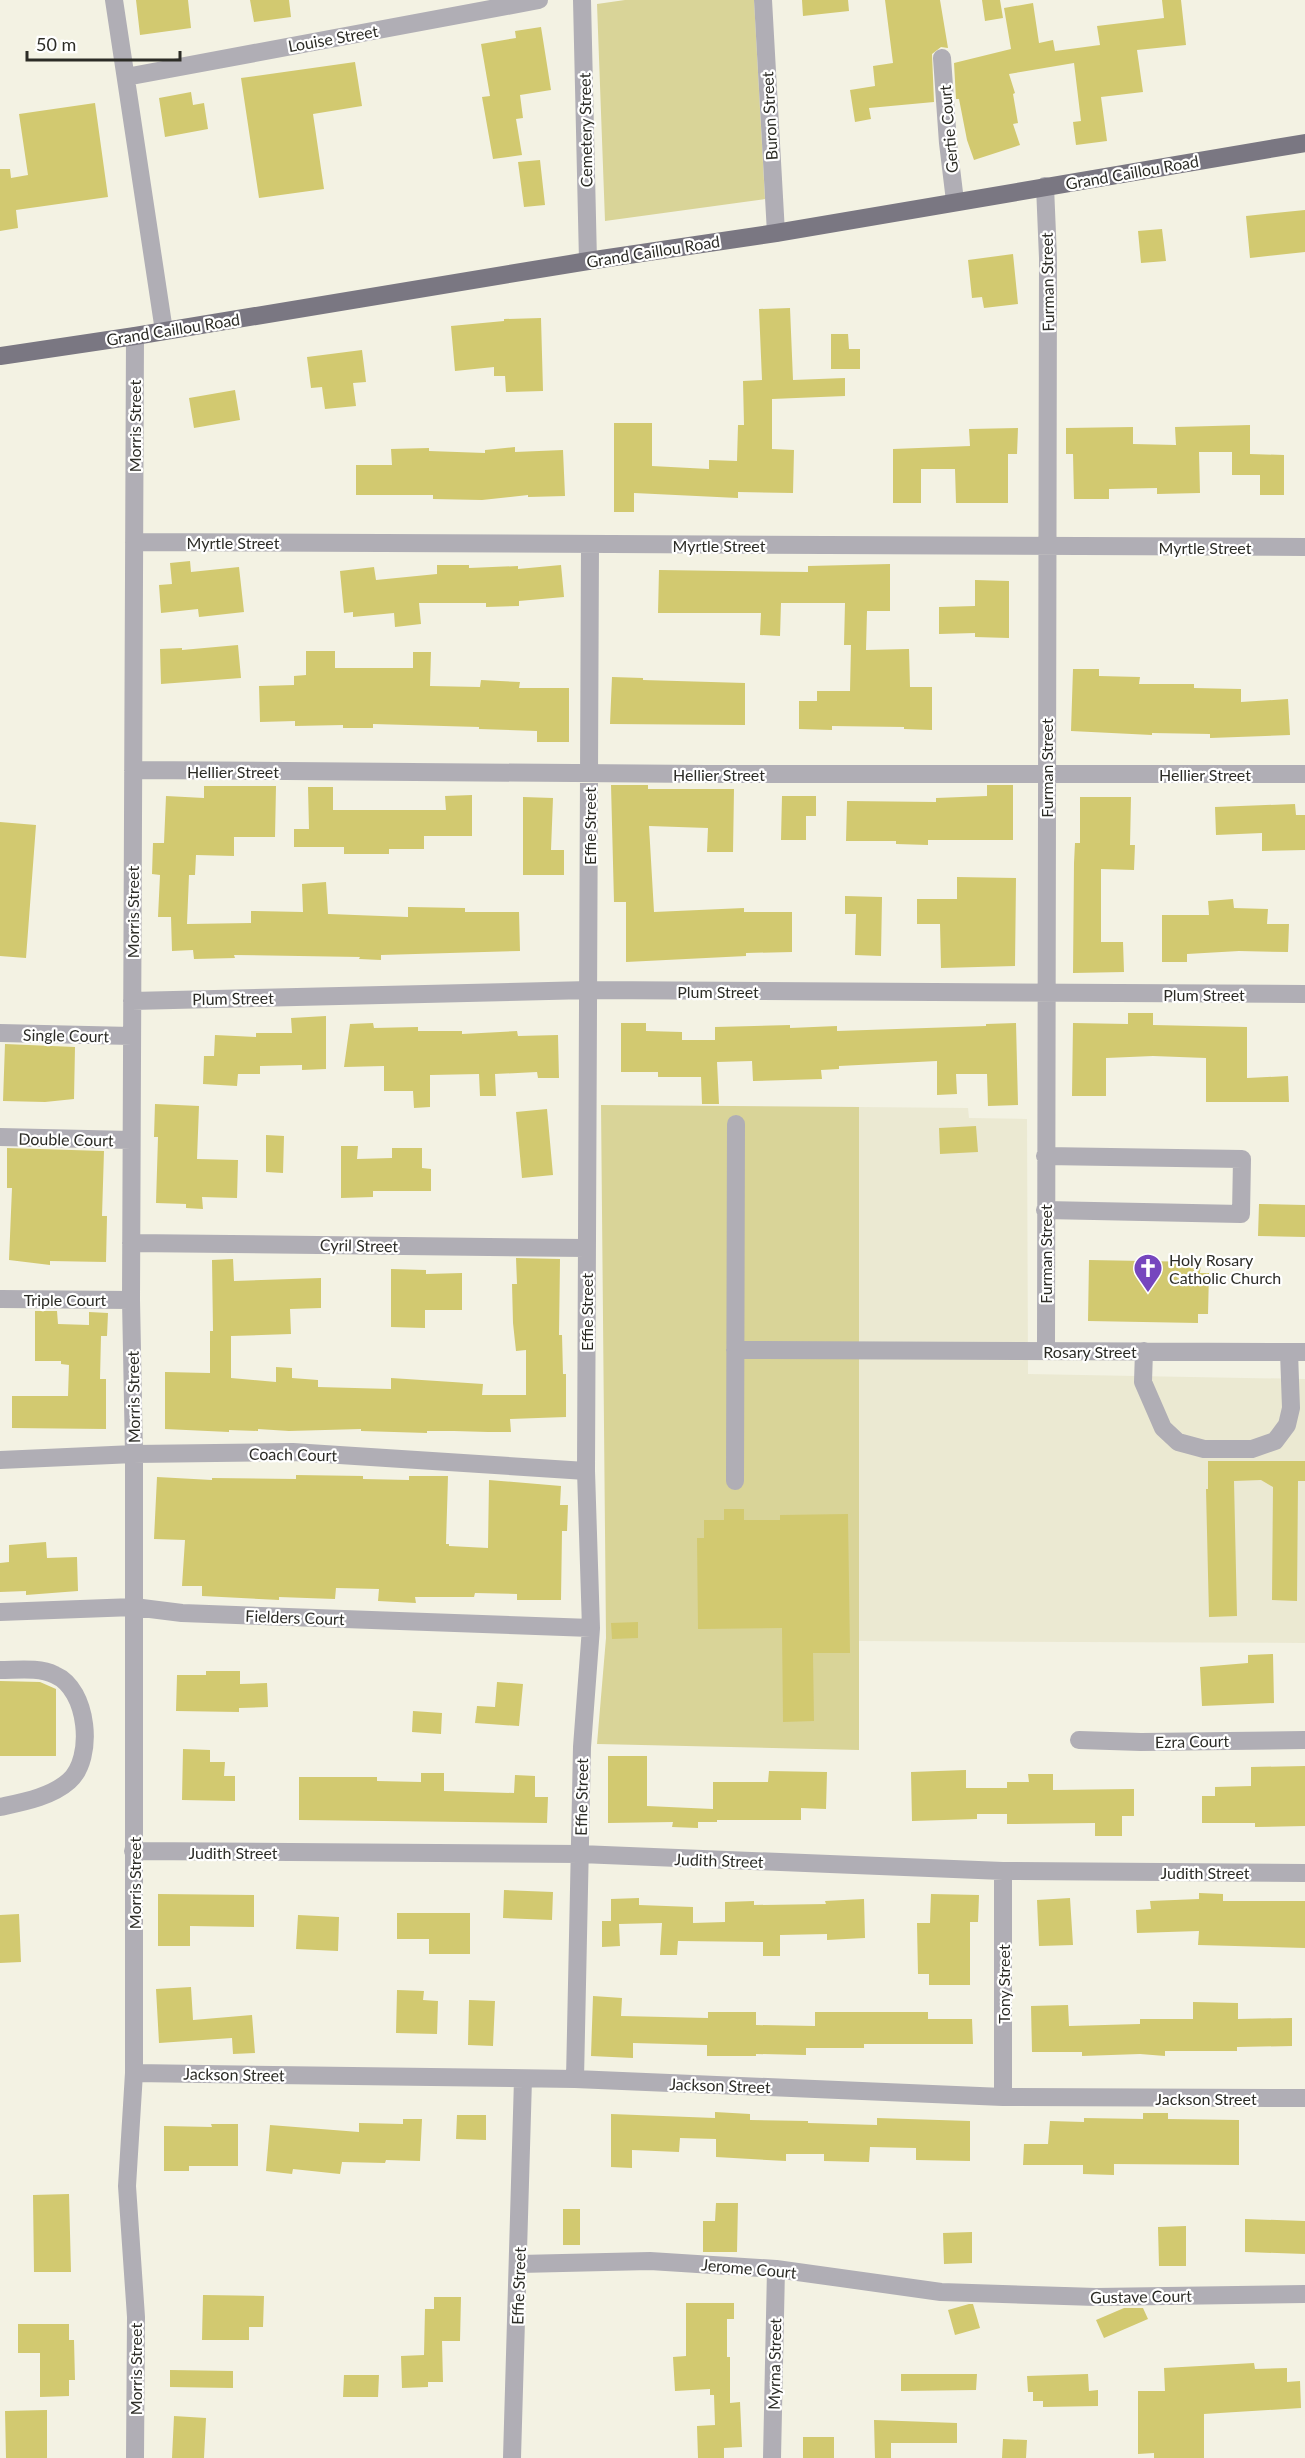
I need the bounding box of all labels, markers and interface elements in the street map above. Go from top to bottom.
street label: Louise Street [287,21,380,55]
scale bar [27,24,180,62]
text: 50 m [36,33,76,55]
street label: Buron Street [757,71,781,161]
street label: Cemetery Street [574,72,595,187]
street label: Gertie Court [935,84,961,174]
street label: Grand Caillou Road [1064,151,1200,193]
street label: Grand Caillou Road [585,231,721,271]
street label: Furman Street [1037,232,1057,332]
street label: Grand Caillou Road [105,309,241,349]
street label: Morris Street [125,380,144,472]
street label: Myrtle Street [187,533,280,552]
street label: Myrtle Street [673,536,766,555]
street label: Myrtle Street [1159,538,1252,557]
street label: Furman Street [1037,718,1056,818]
street label: Hellier Street [187,762,279,781]
street label: Hellier Street [673,765,765,784]
street label: Hellier Street [1159,765,1251,784]
street label: Effie Street [580,787,599,865]
street label: Morris Street [123,866,142,958]
street label: Plum Street [677,982,759,1001]
street label: Plum Street [1163,985,1245,1004]
street label: Plum Street [192,988,274,1008]
street label: Single Court [23,1025,109,1045]
street label: Double Court [18,1129,114,1149]
street label: Furman Street [1036,1204,1055,1304]
street label: Cyril Street [320,1235,399,1255]
place label: Holy Rosary Catholic Church [1169,1250,1281,1287]
church icon: Holy Rosary Catholic Church [1132,1252,1164,1294]
street label: Effie Street [577,1273,596,1351]
street label: Triple Court [24,1290,107,1309]
street label: Rosary Street [1043,1342,1137,1361]
street label: Morris Street [123,1350,143,1443]
street label: Coach Court [249,1444,338,1464]
street label: Fielders Court [245,1606,345,1628]
street label: Ezra Court [1155,1731,1230,1751]
street label: Effie Street [571,1758,591,1836]
street label: Morris Street [125,1837,144,1929]
street label: Judith Street [188,1843,278,1862]
street label: Judith Street [674,1849,764,1871]
street label: Judith Street [1160,1863,1250,1882]
street label: Tony Street [994,1944,1013,2024]
street label: Jackson Street [183,2064,285,2084]
street label: Jackson Street [669,2074,771,2096]
street label: Jackson Street [1155,2089,1257,2108]
street label: Effie Street [507,2247,529,2325]
street label: Jerome Court [701,2254,798,2282]
street label: Gustave Court [1090,2286,1192,2306]
street label: Myrna Street [764,2318,784,2410]
street label: Morris Street [126,2323,145,2415]

